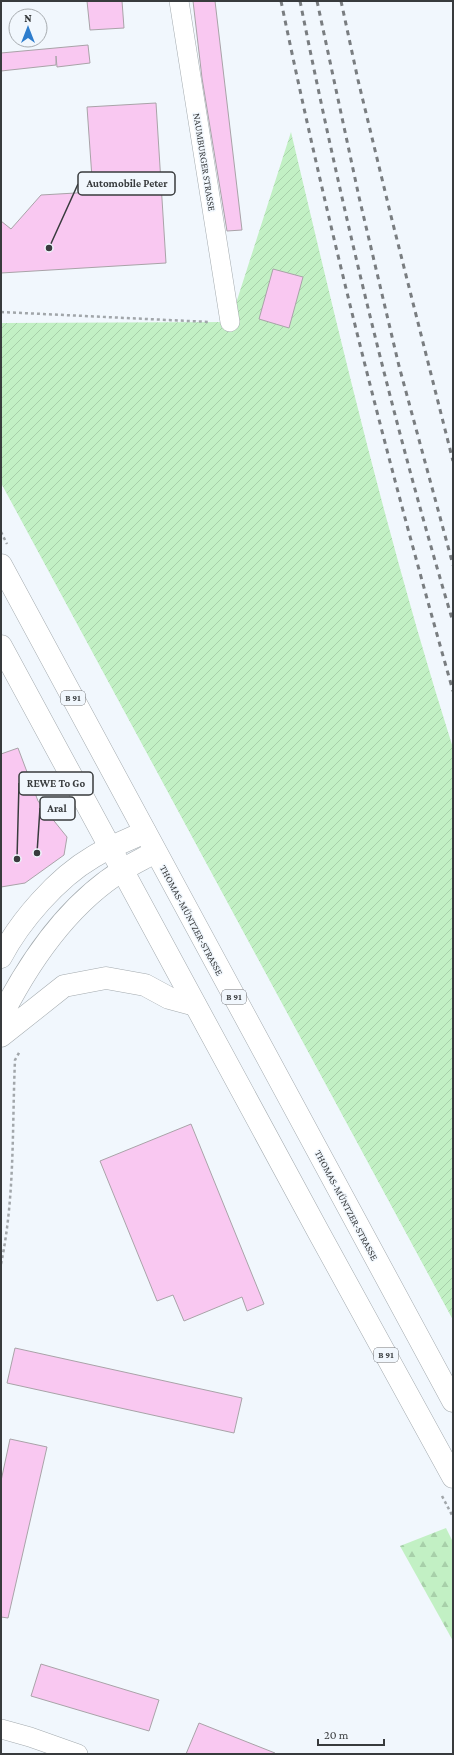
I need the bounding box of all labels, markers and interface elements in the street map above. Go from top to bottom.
north arrow [8,8,48,48]
text: N [24,12,32,24]
street label: NAUMBURGER STRASSE [191,112,218,212]
callout: Automobile Peter [78,172,175,195]
text: Automobile Peter [85,177,168,189]
road number: B 91 [61,691,85,705]
callout: REWE To Go [19,772,93,795]
text: REWE To Go [27,777,85,789]
callout: Aral [40,797,75,820]
text: Aral [46,802,67,814]
street label: THOMAS-MÜNTZER-STRASSE [158,863,226,978]
road number: B 91 [222,990,246,1004]
street label: THOMAS-MÜNTZER-STRASSE [313,1148,381,1263]
road number: B 91 [374,1348,398,1362]
scale bar [318,1721,384,1747]
text: 20 m [324,1728,349,1742]

